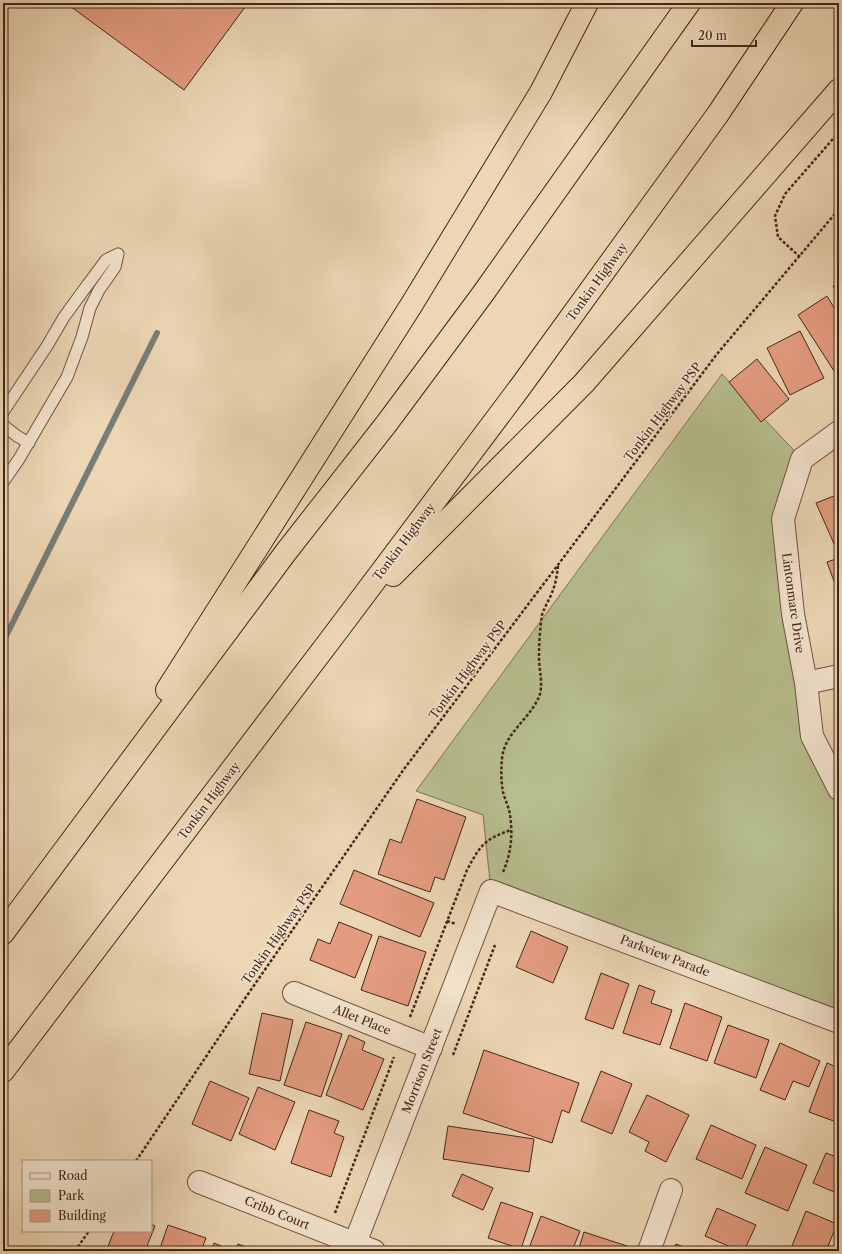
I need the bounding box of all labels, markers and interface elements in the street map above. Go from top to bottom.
scale bar [692,22,756,48]
text: 20 m [698,28,727,43]
street label: Tonkin Highway [563,239,630,324]
street label: Tonkin Highway PSP [621,359,705,464]
street label: Tonkin Highway [369,499,438,584]
street label: Lintonmarc Drive [779,552,808,654]
street label: Tonkin Highway PSP [426,617,510,722]
street label: Tonkin Highway [174,758,243,843]
street label: Tonkin Highway PSP [238,880,319,987]
street label: Parkview Parade [618,932,712,980]
street label: Allet Place [330,1001,394,1038]
street label: Morrison Street [398,1025,445,1116]
legend [22,1160,152,1232]
text: Road [58,1168,88,1183]
text: Park [58,1188,85,1203]
street label: Cribb Court [242,1193,313,1233]
text: Building [58,1208,106,1223]

